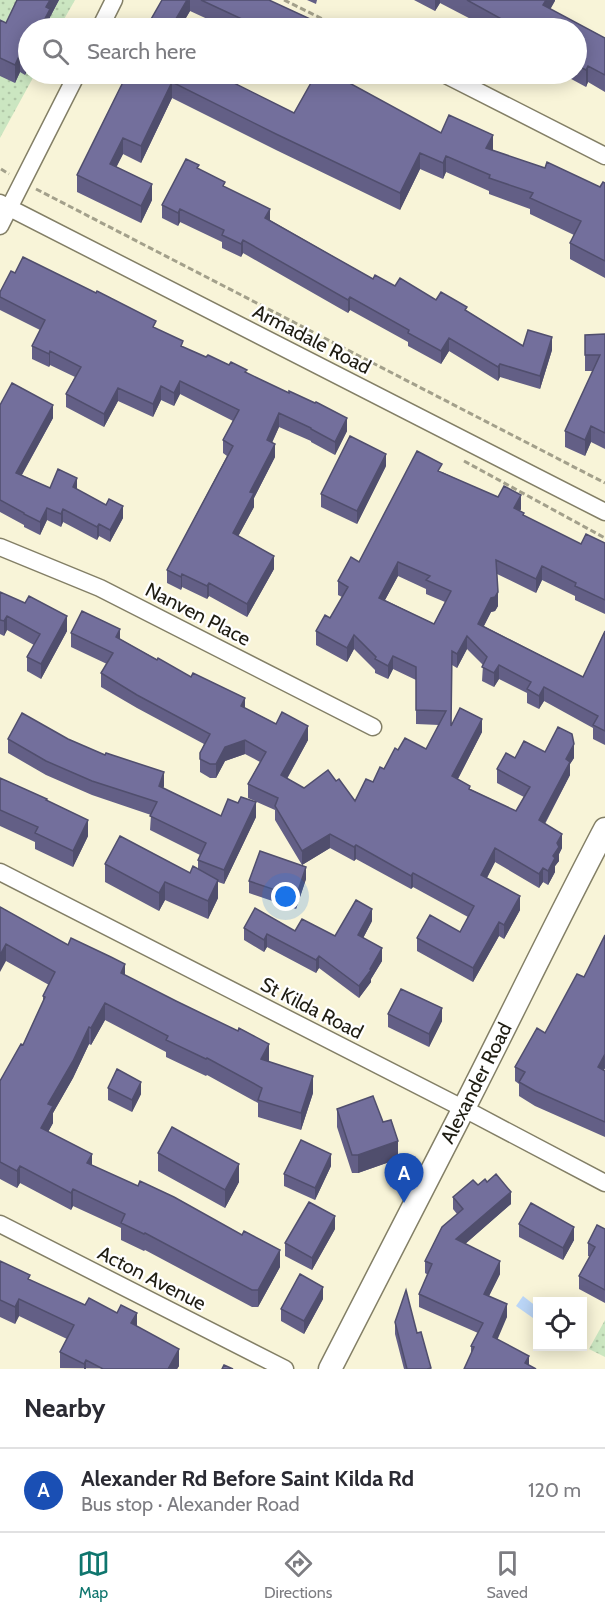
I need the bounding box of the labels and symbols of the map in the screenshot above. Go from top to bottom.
street label: Armadale Road [249,299,375,379]
street label: Nanven Place [141,577,255,651]
your location [271,882,300,911]
street label: St Kilda Road [257,972,367,1044]
street label: Alexander Road [435,1018,517,1148]
pin: A [384,1154,424,1203]
street label: Acton Avenue [94,1241,210,1315]

